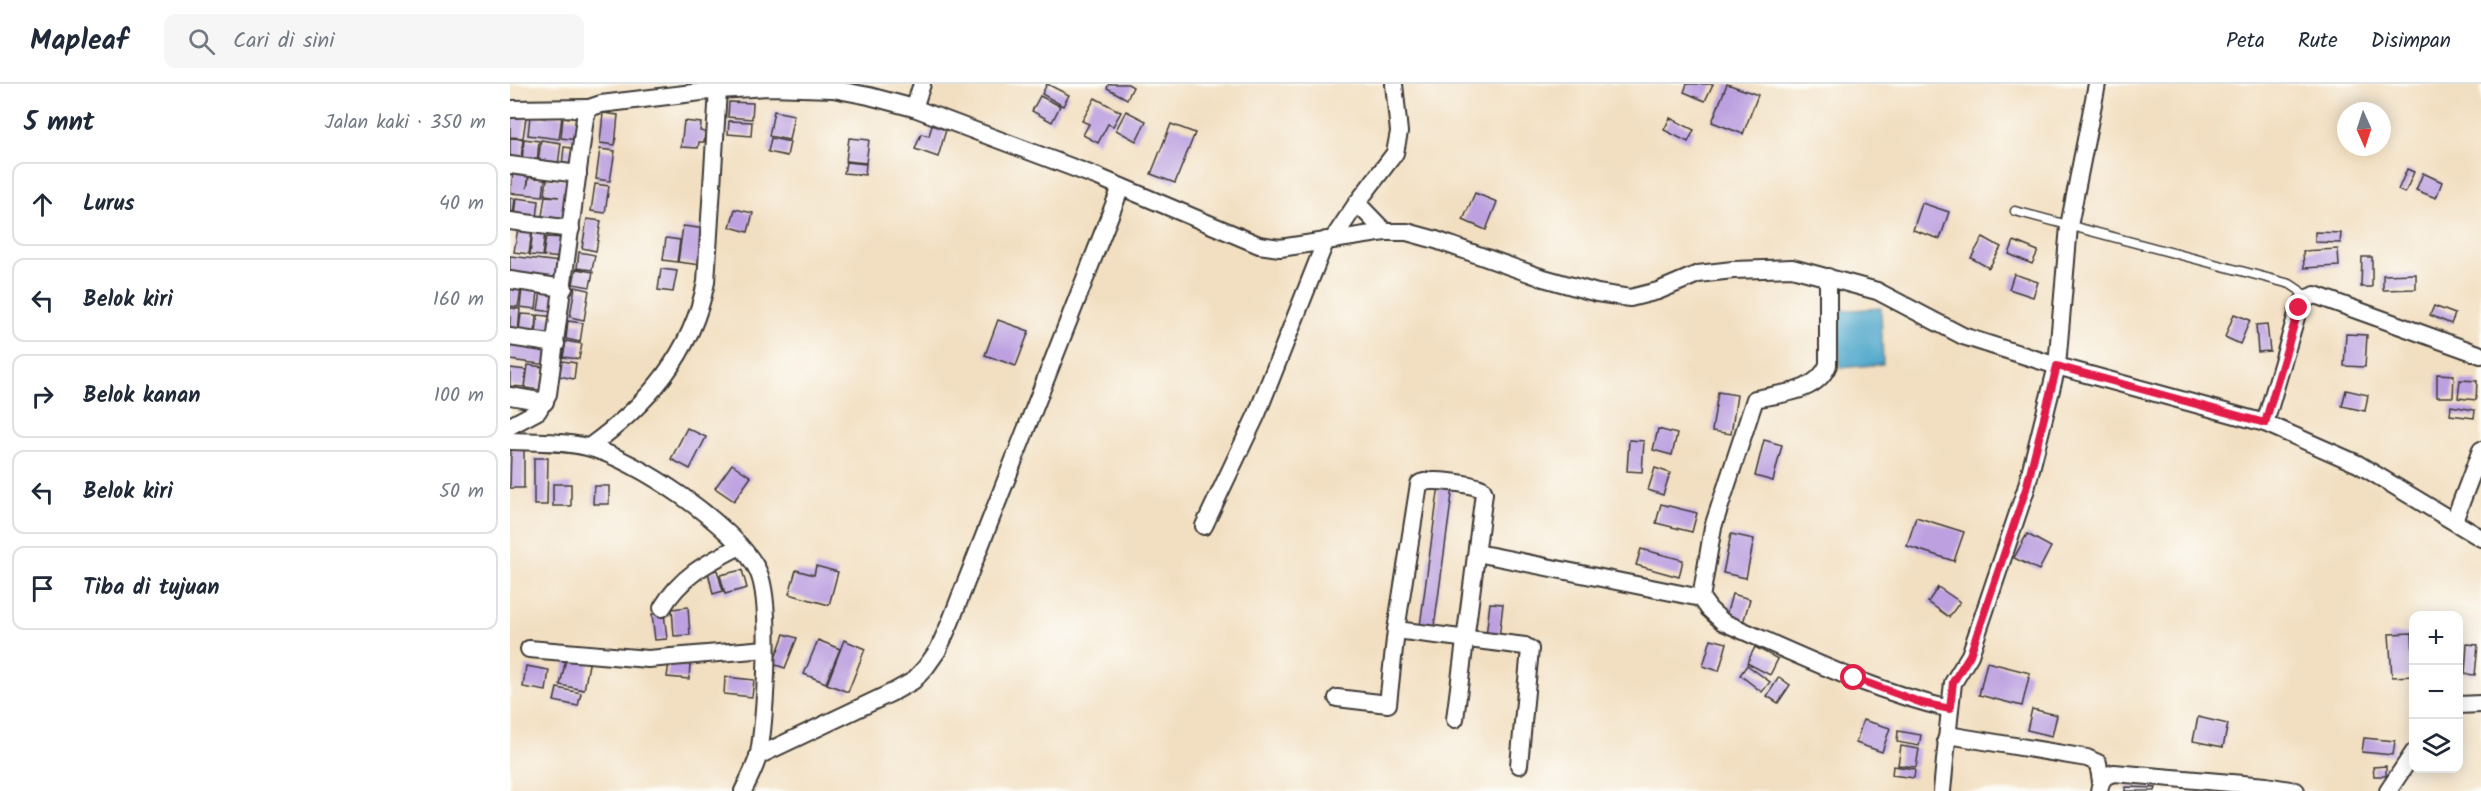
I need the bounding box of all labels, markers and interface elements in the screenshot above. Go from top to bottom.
search box [164,14,584,68]
text: Mapleaf [30,19,128,64]
text: Cari di sini [233,24,335,59]
icon: search [185,25,218,58]
text: Peta [2226,25,2265,58]
text: Rute [2298,25,2338,58]
text: Disimpan [2371,25,2451,58]
text: 5 mnt [24,102,95,144]
north arrow [2337,102,2391,156]
text: Jalan kaki · 350 m [325,107,486,139]
text: Lurus [83,187,135,222]
icon: ahead [26,188,59,221]
text: 40 m [439,188,484,220]
text: Belok kiri [83,283,173,318]
icon: left [26,284,59,317]
text: 160 m [433,284,484,316]
route end [2285,294,2311,320]
text: Belok kanan [83,379,200,414]
icon: right [26,380,59,413]
text: 100 m [434,380,484,412]
text: Belok kiri [83,475,173,510]
icon: left [26,476,59,509]
text: 50 m [439,476,484,508]
text: Tiba di tujuan [83,571,219,606]
icon: arrive [26,572,59,605]
map controls [2409,611,2463,773]
button: + [2409,611,2463,665]
route start [1840,664,1866,690]
button: − [2409,665,2463,719]
button: layers [2409,719,2463,773]

